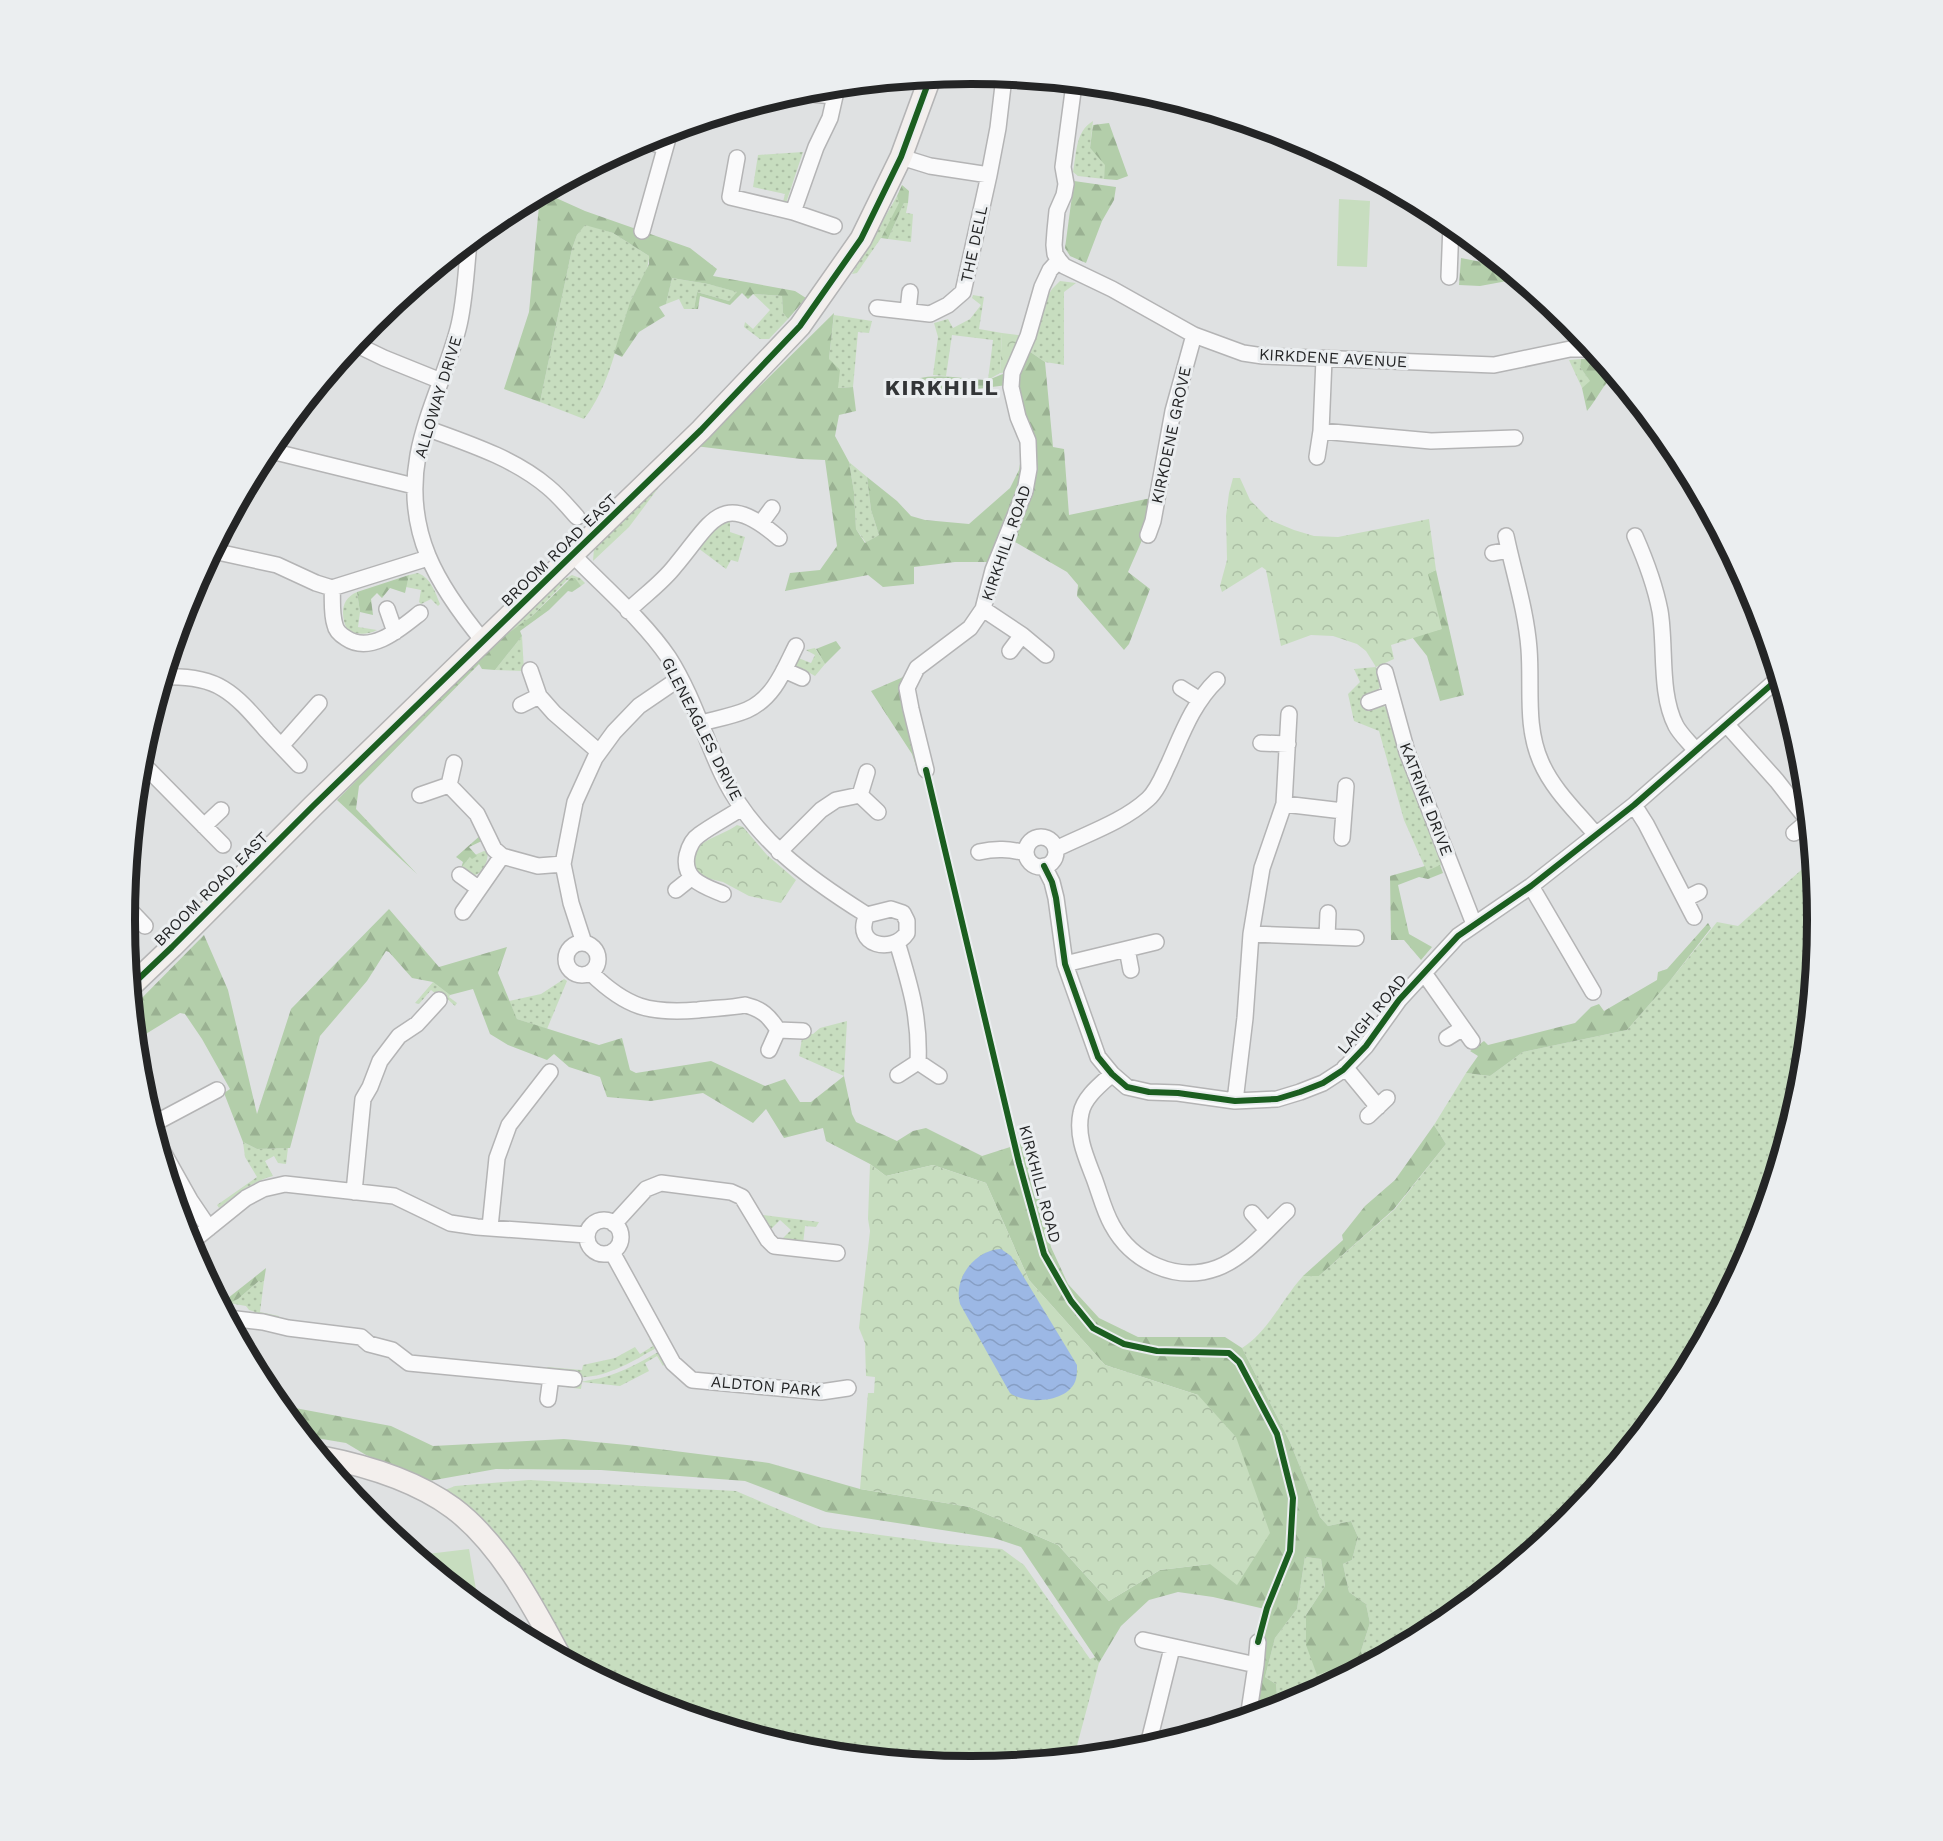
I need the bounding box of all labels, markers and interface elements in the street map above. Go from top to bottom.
street label: THE DELL [957,203,991,284]
street label: ALLOWAY DRIVE [410,334,466,460]
street label: KIRKDENE AVENUE [1258,345,1408,371]
street label: KIRKDENE GROVE [1147,365,1195,505]
district label: KIRKHILL [885,375,999,400]
street label: KIRKHILL ROAD [977,483,1035,603]
street label: BROOM ROAD EAST [497,490,621,610]
street label: GLENEAGLES DRIVE [658,654,746,804]
street label: KATRINE DRIVE [1396,740,1456,858]
street label: BROOM ROAD EAST [150,828,272,950]
street label: LAIGH ROAD [1333,970,1411,1058]
street label: KIRKHILL ROAD [1015,1123,1065,1245]
street label: ALDTON PARK [710,1372,822,1400]

